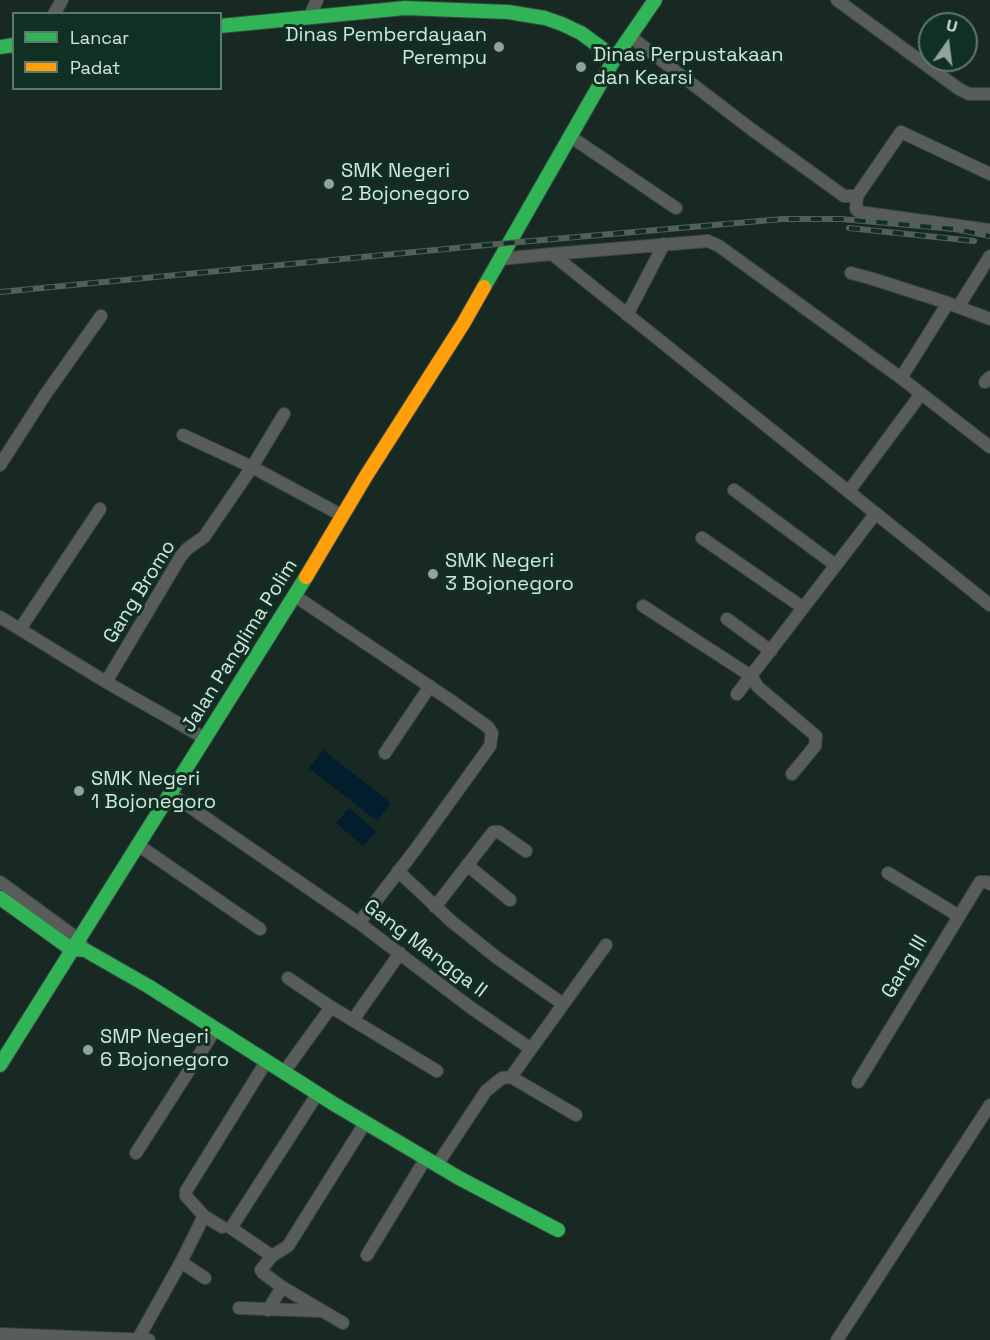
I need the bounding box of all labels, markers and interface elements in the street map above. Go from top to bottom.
legend [12,12,222,90]
north arrow [918,12,978,72]
text: U [944,14,960,37]
place label: Dinas Pemberdayaan Perempu [285,24,487,71]
text: Lancar [70,26,129,49]
marker: Dinas Pemberdayaan Perempu [492,40,506,54]
place label: Dinas Perpustakaan dan Kearsi [593,44,783,91]
text: Padat [70,56,120,79]
marker: Dinas Perpustakaan dan Kearsi [574,60,588,74]
place label: SMK Negeri 2 Bojonegoro [341,160,470,207]
marker: SMK Negeri 2 Bojonegoro [322,177,336,191]
street label: Gang Bromo [99,536,181,648]
place label: SMK Negeri 3 Bojonegoro [445,550,574,597]
street label: Jalan Panglima Polim [177,555,303,737]
marker: SMK Negeri 3 Bojonegoro [426,567,440,581]
place label: SMK Negeri 1 Bojonegoro [91,768,216,815]
marker: SMK Negeri 1 Bojonegoro [72,784,86,798]
street label: Gang Mangga II [359,895,491,1003]
street label: Gang III [877,931,933,1003]
place label: SMP Negeri 6 Bojonegoro [100,1026,229,1073]
marker: SMP Negeri 6 Bojonegoro [81,1043,95,1057]

